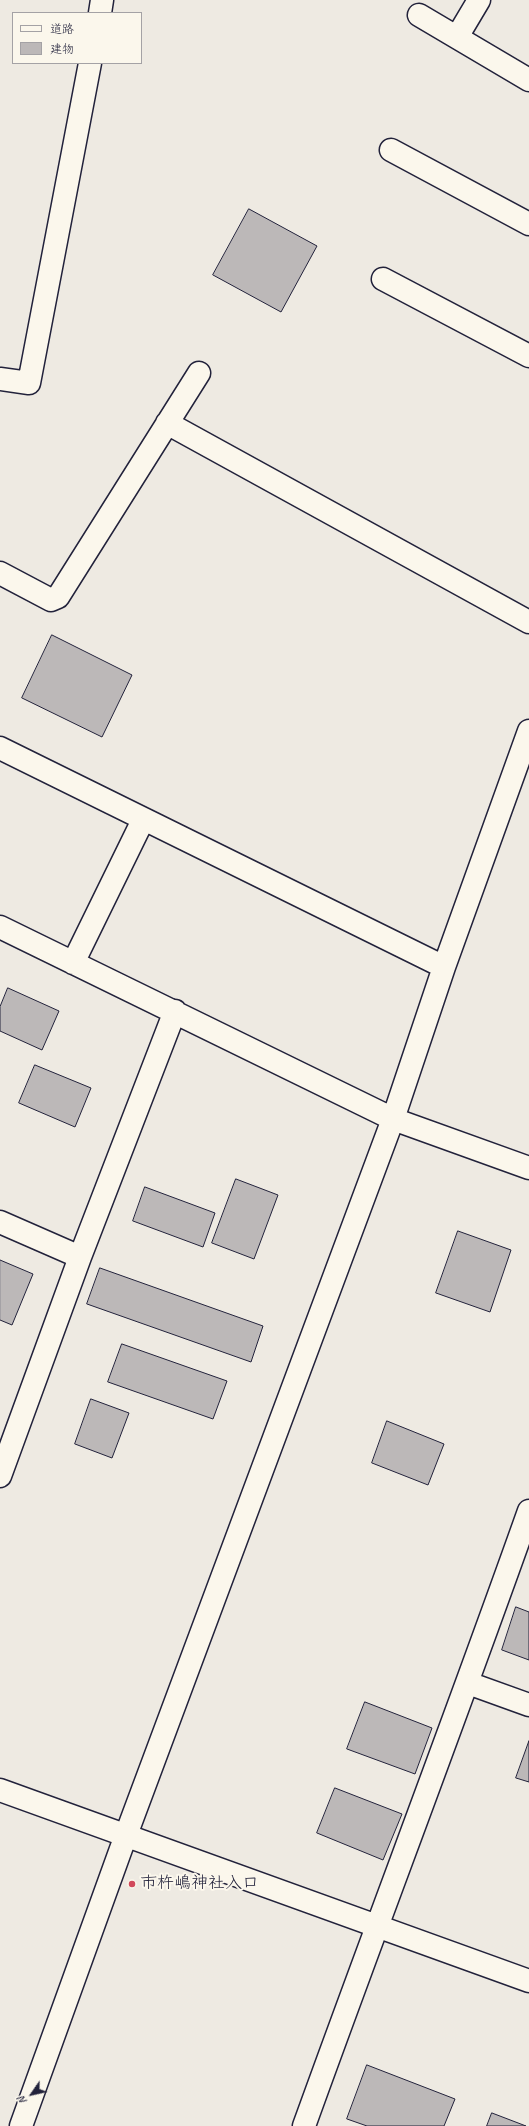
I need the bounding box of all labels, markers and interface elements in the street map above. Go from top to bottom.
legend [12,12,142,64]
text: 道路 [50,21,74,37]
text: 建物 [50,41,74,57]
place label: 市杵嶋神社入口 [140,1874,259,1894]
marker: 市杵嶋神社入口 [127,1879,137,1889]
north arrow [12,2074,52,2114]
text: N [14,2094,30,2107]

